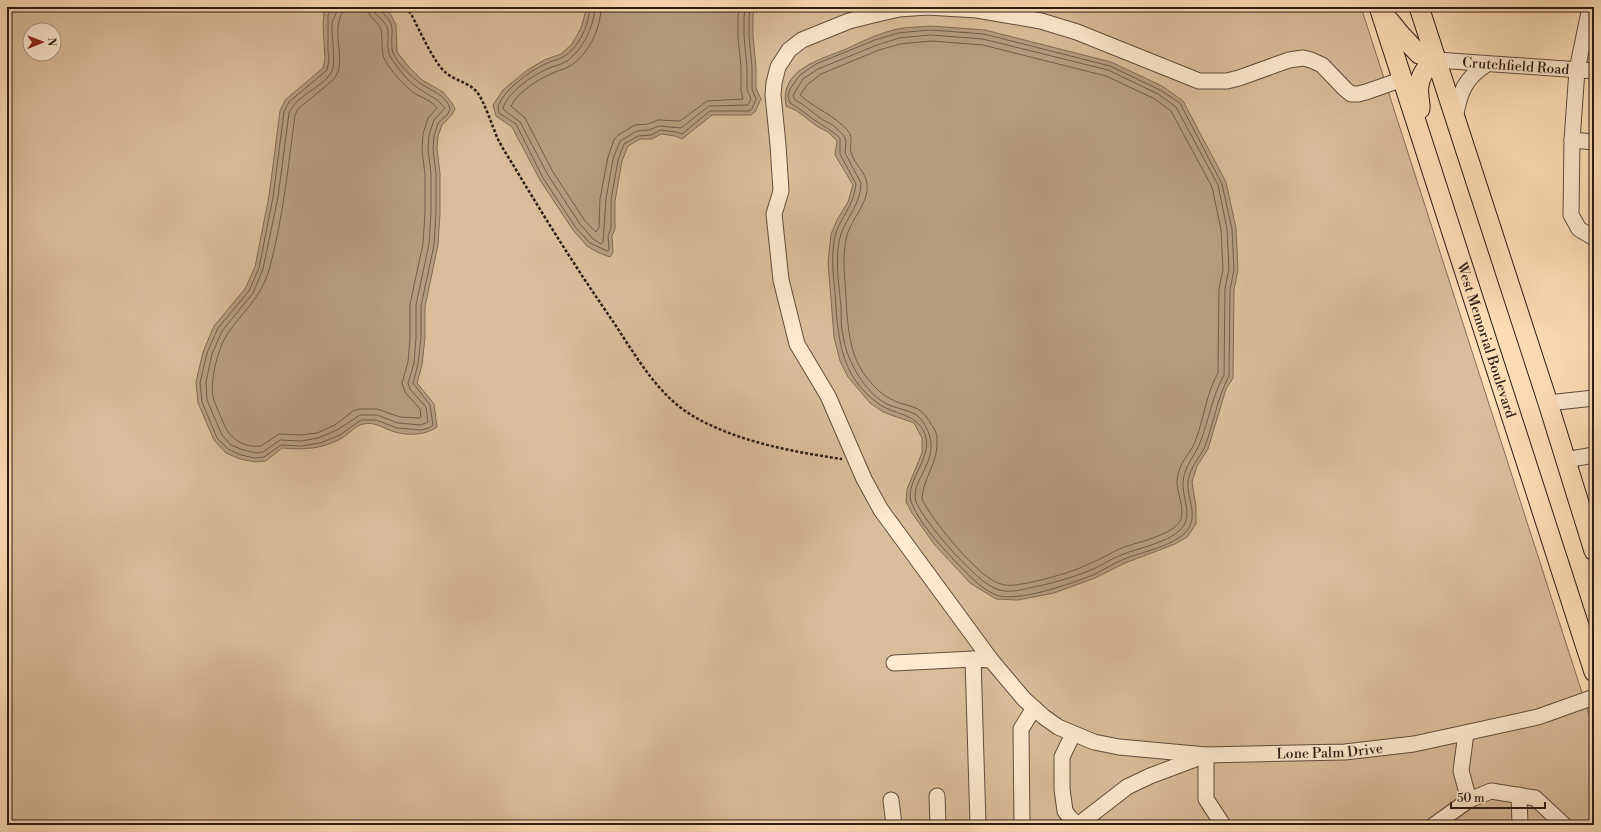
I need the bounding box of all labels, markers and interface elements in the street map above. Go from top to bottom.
north arrow [22,22,62,62]
text: N [44,37,58,47]
street label: Crutchfield Road [1462,54,1570,79]
street label: West Memorial Boulevard [1452,259,1519,420]
street label: Lone Palm Drive [1276,740,1384,763]
scale bar [1451,784,1545,810]
text: 50 m [1457,791,1485,806]

